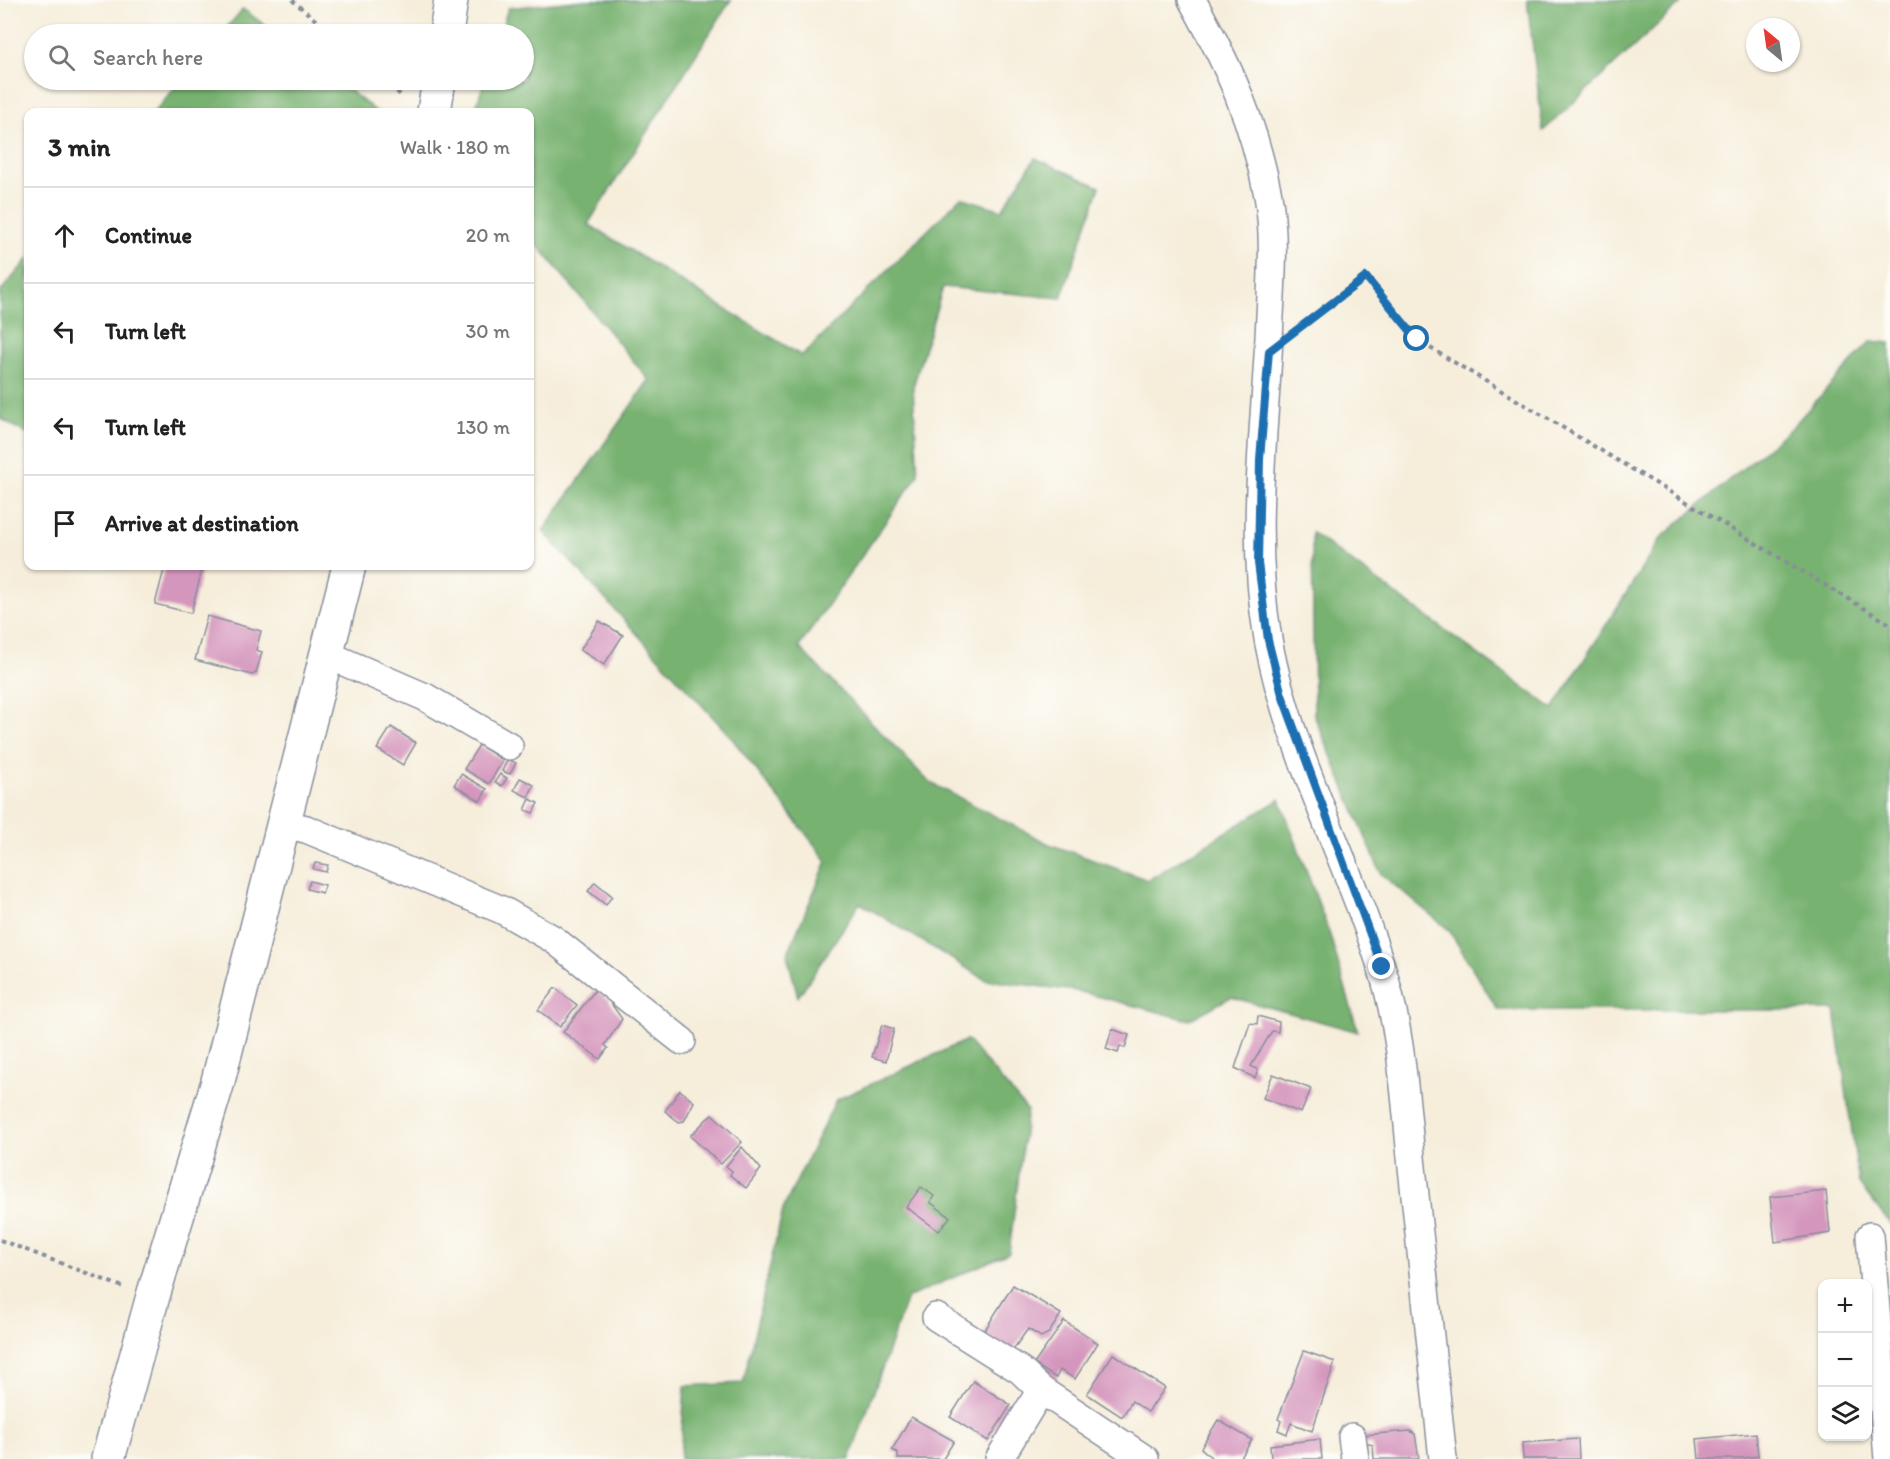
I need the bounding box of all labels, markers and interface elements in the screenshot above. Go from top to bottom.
north arrow [1746,18,1800,72]
search box [24,24,534,90]
icon: search [45,41,78,74]
text: Search here [93,44,203,71]
text: 3 min [48,131,110,163]
text: Walk · 180 m [400,135,510,159]
icon: ahead [48,219,81,252]
text: Continue [105,222,192,249]
text: 20 m [466,223,510,247]
icon: left [48,315,81,348]
text: Turn left [105,318,186,345]
text: 30 m [465,319,510,343]
route start [1403,325,1429,351]
icon: left [48,411,81,444]
text: Turn left [105,414,186,441]
text: 130 m [456,415,510,439]
icon: arrive [48,507,81,540]
text: Arrive at destination [105,510,299,537]
route end [1368,953,1394,979]
map controls [1818,1279,1872,1441]
button: + [1818,1279,1872,1333]
button: − [1818,1333,1872,1387]
button: layers [1818,1387,1872,1441]

